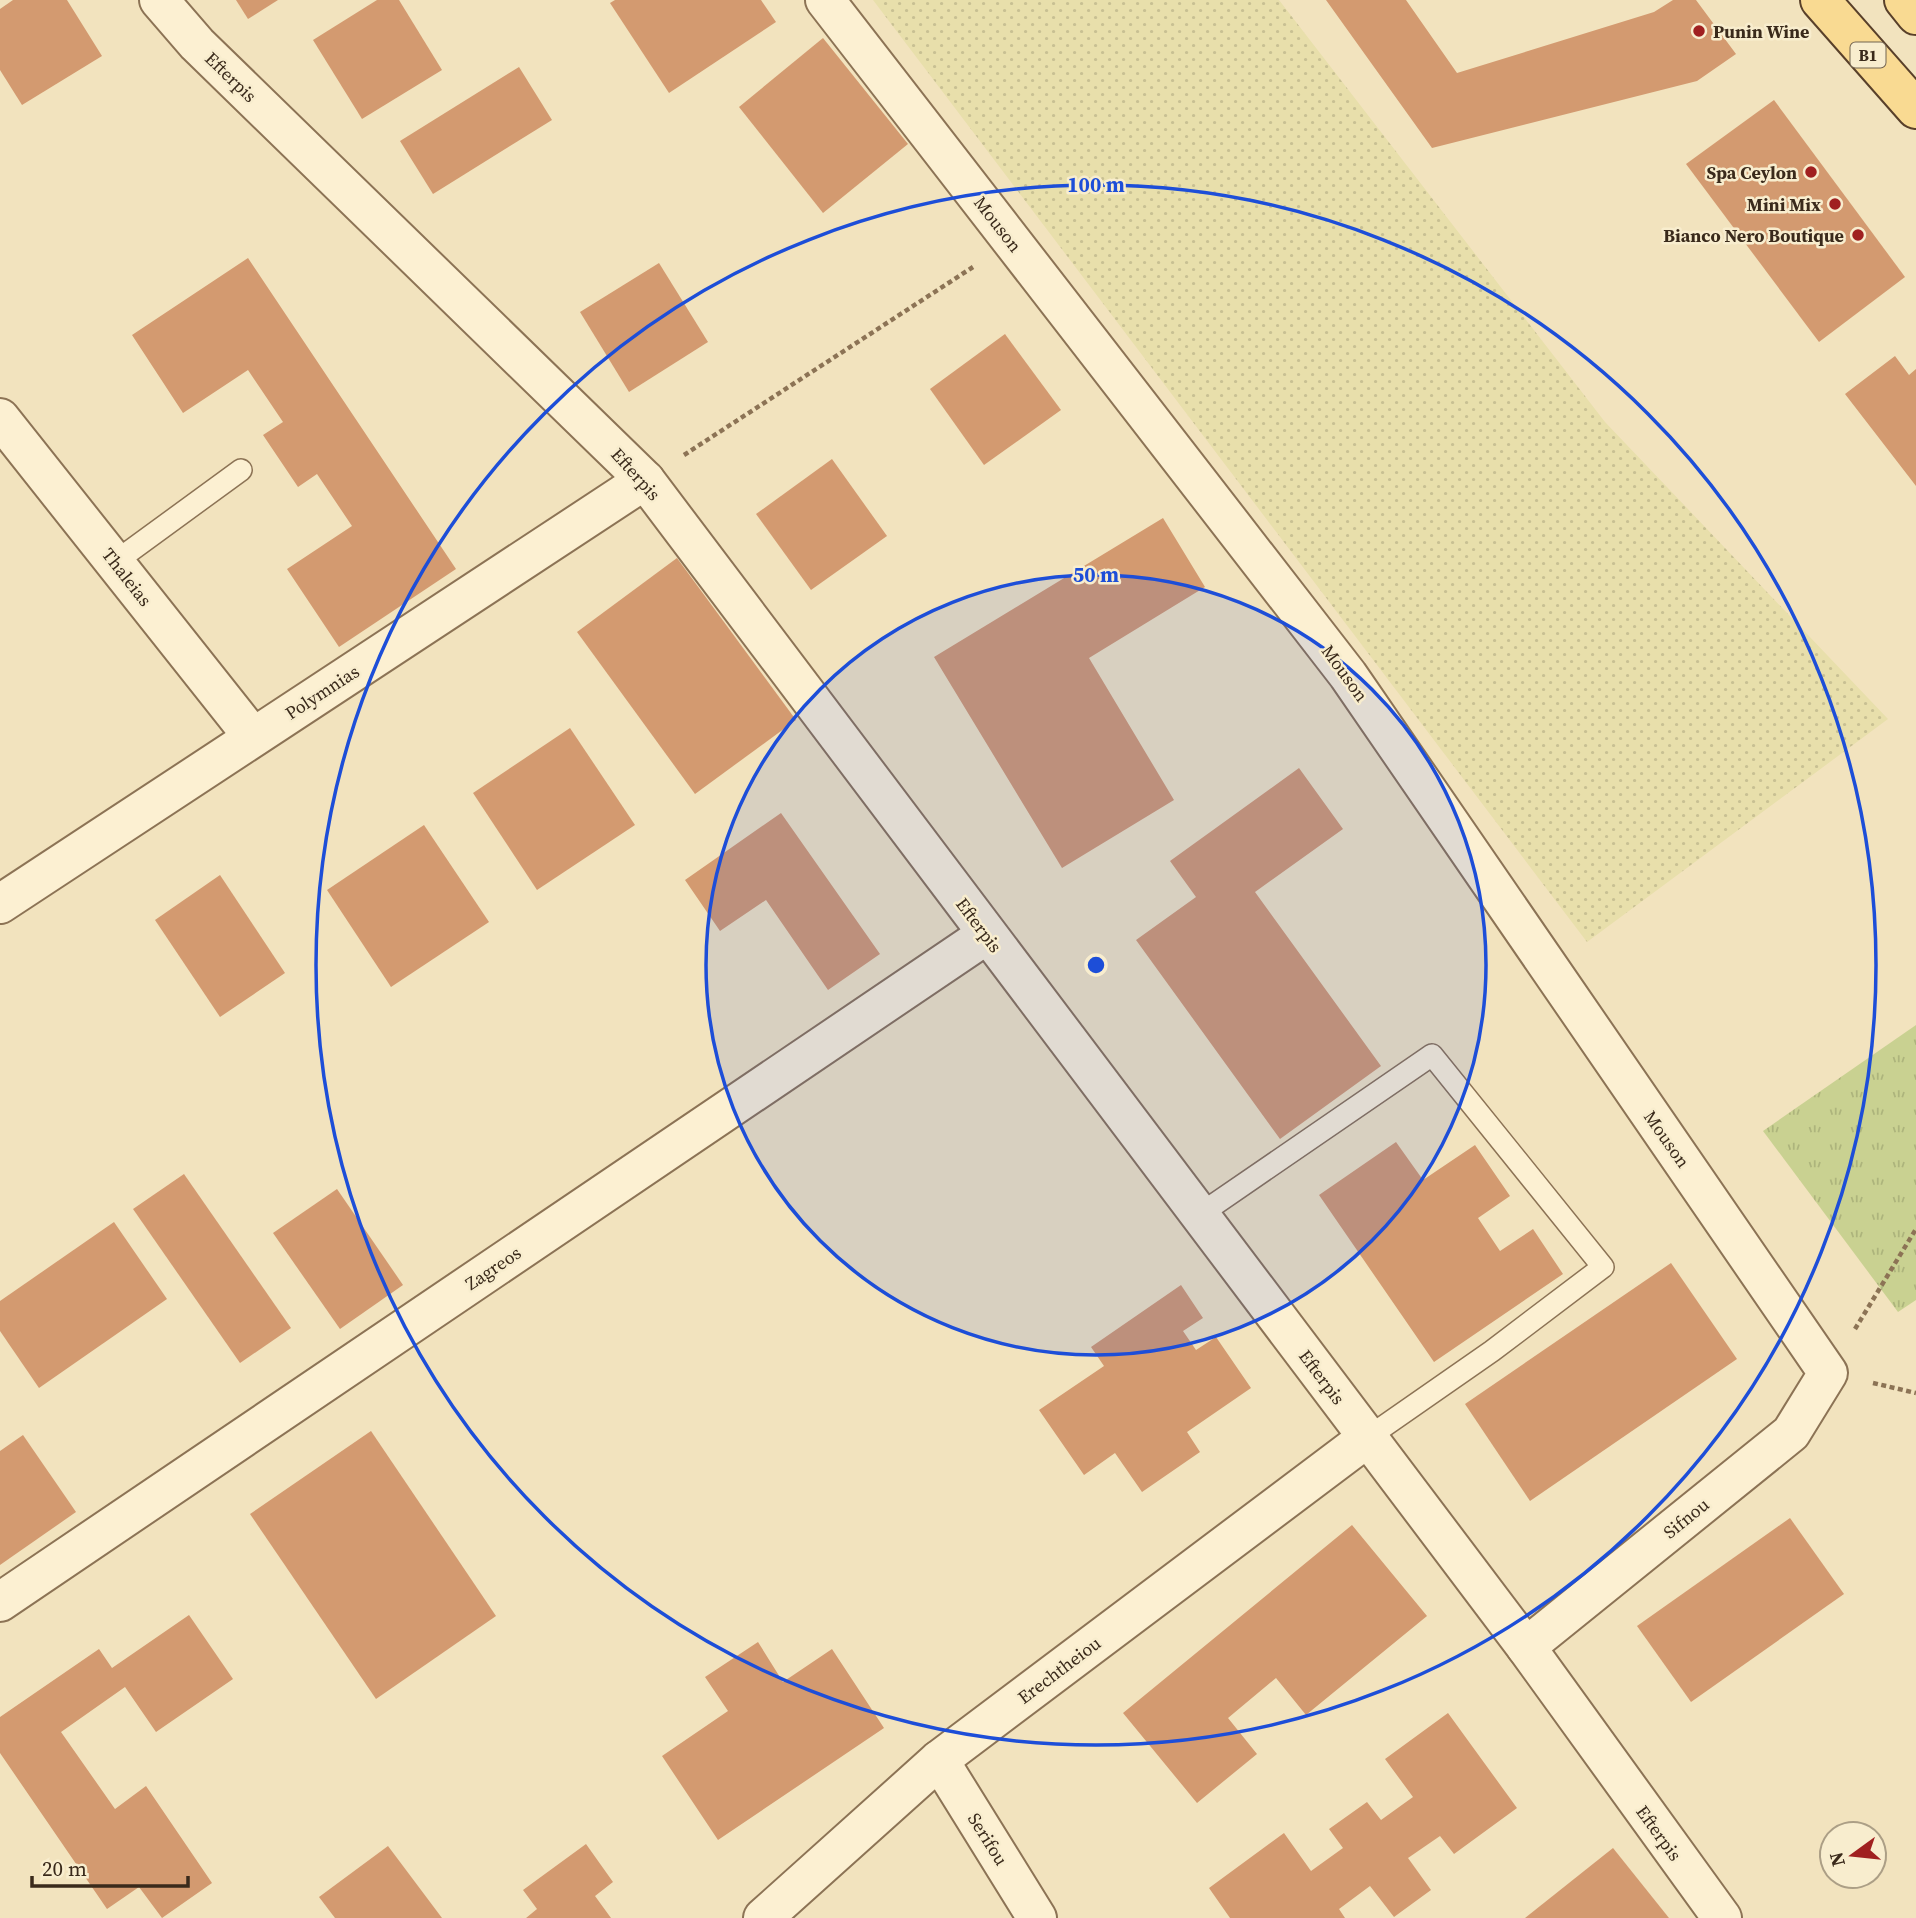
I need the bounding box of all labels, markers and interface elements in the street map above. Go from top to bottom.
place label: Punin Wine [1713,19,1809,44]
marker: Punin Wine [1691,23,1707,39]
road number: B1 [1850,42,1885,68]
street label: Efterpis [200,46,262,108]
place label: Spa Ceylon [1706,160,1797,185]
marker: Spa Ceylon [1803,164,1819,180]
text: 100 m [1067,170,1125,199]
street label: Mouson [968,191,1028,257]
place label: Mini Mix [1747,192,1821,217]
marker: Mini Mix [1827,196,1843,212]
place label: Bianco Nero Boutique [1663,223,1844,248]
marker: Bianco Nero Boutique [1850,227,1866,243]
street label: Efterpis [606,442,666,506]
street label: Thaleias [96,543,158,612]
text: 50 m [1073,560,1119,589]
street label: Mouson [1316,639,1374,707]
street label: Polymnias [280,659,364,725]
street label: Efterpis [950,892,1008,958]
centre of rings [1084,953,1108,977]
street label: Mouson [1638,1105,1696,1173]
street label: Zagreos [460,1240,526,1296]
street label: Efterpis [1293,1344,1351,1410]
street label: Sifnou [1658,1492,1714,1544]
street label: Erechtheiou [1012,1630,1106,1710]
street label: Efterpis [1630,1800,1688,1866]
street label: Serifou [962,1808,1014,1870]
north arrow [1818,1820,1888,1890]
scale bar [32,1844,187,1888]
text: N [1822,1849,1851,1869]
text: 20 m [42,1854,87,1883]

